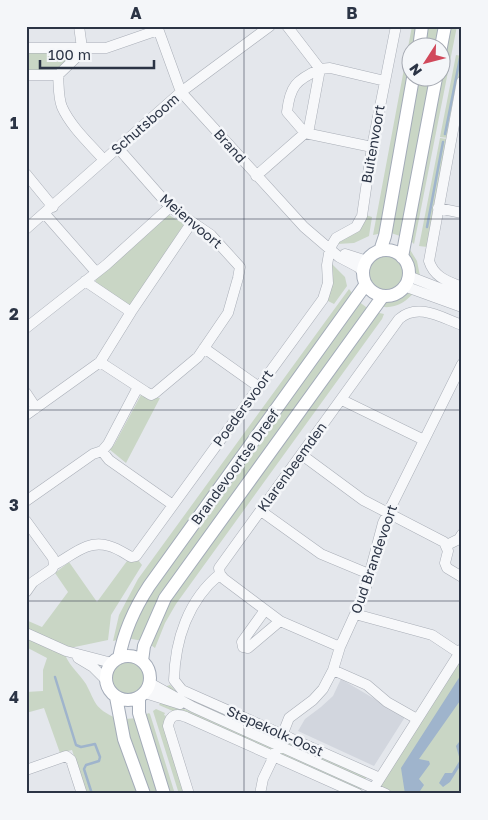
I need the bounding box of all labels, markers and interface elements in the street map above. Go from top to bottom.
text: A [130,3,142,23]
text: B [346,3,358,23]
scale bar [40,38,154,70]
north arrow [400,38,450,88]
text: 100 m [48,45,91,63]
text: N [405,61,425,79]
street label: Schutsboom [107,89,182,158]
street label: Buitenvoort [357,103,388,184]
text: 1 [10,113,18,133]
street label: Brand [211,125,250,166]
street label: Meienvoort [157,190,226,252]
text: 2 [9,304,19,324]
street label: Poedersvoort [209,366,276,449]
street label: Brandevoortse Dreef [187,406,282,528]
street label: Klarenbeemden [253,419,330,515]
text: 3 [9,495,19,515]
street label: Oud Brandevoort [347,502,400,616]
text: 4 [9,687,19,707]
street label: Stepekolk-Oost [224,702,326,759]

